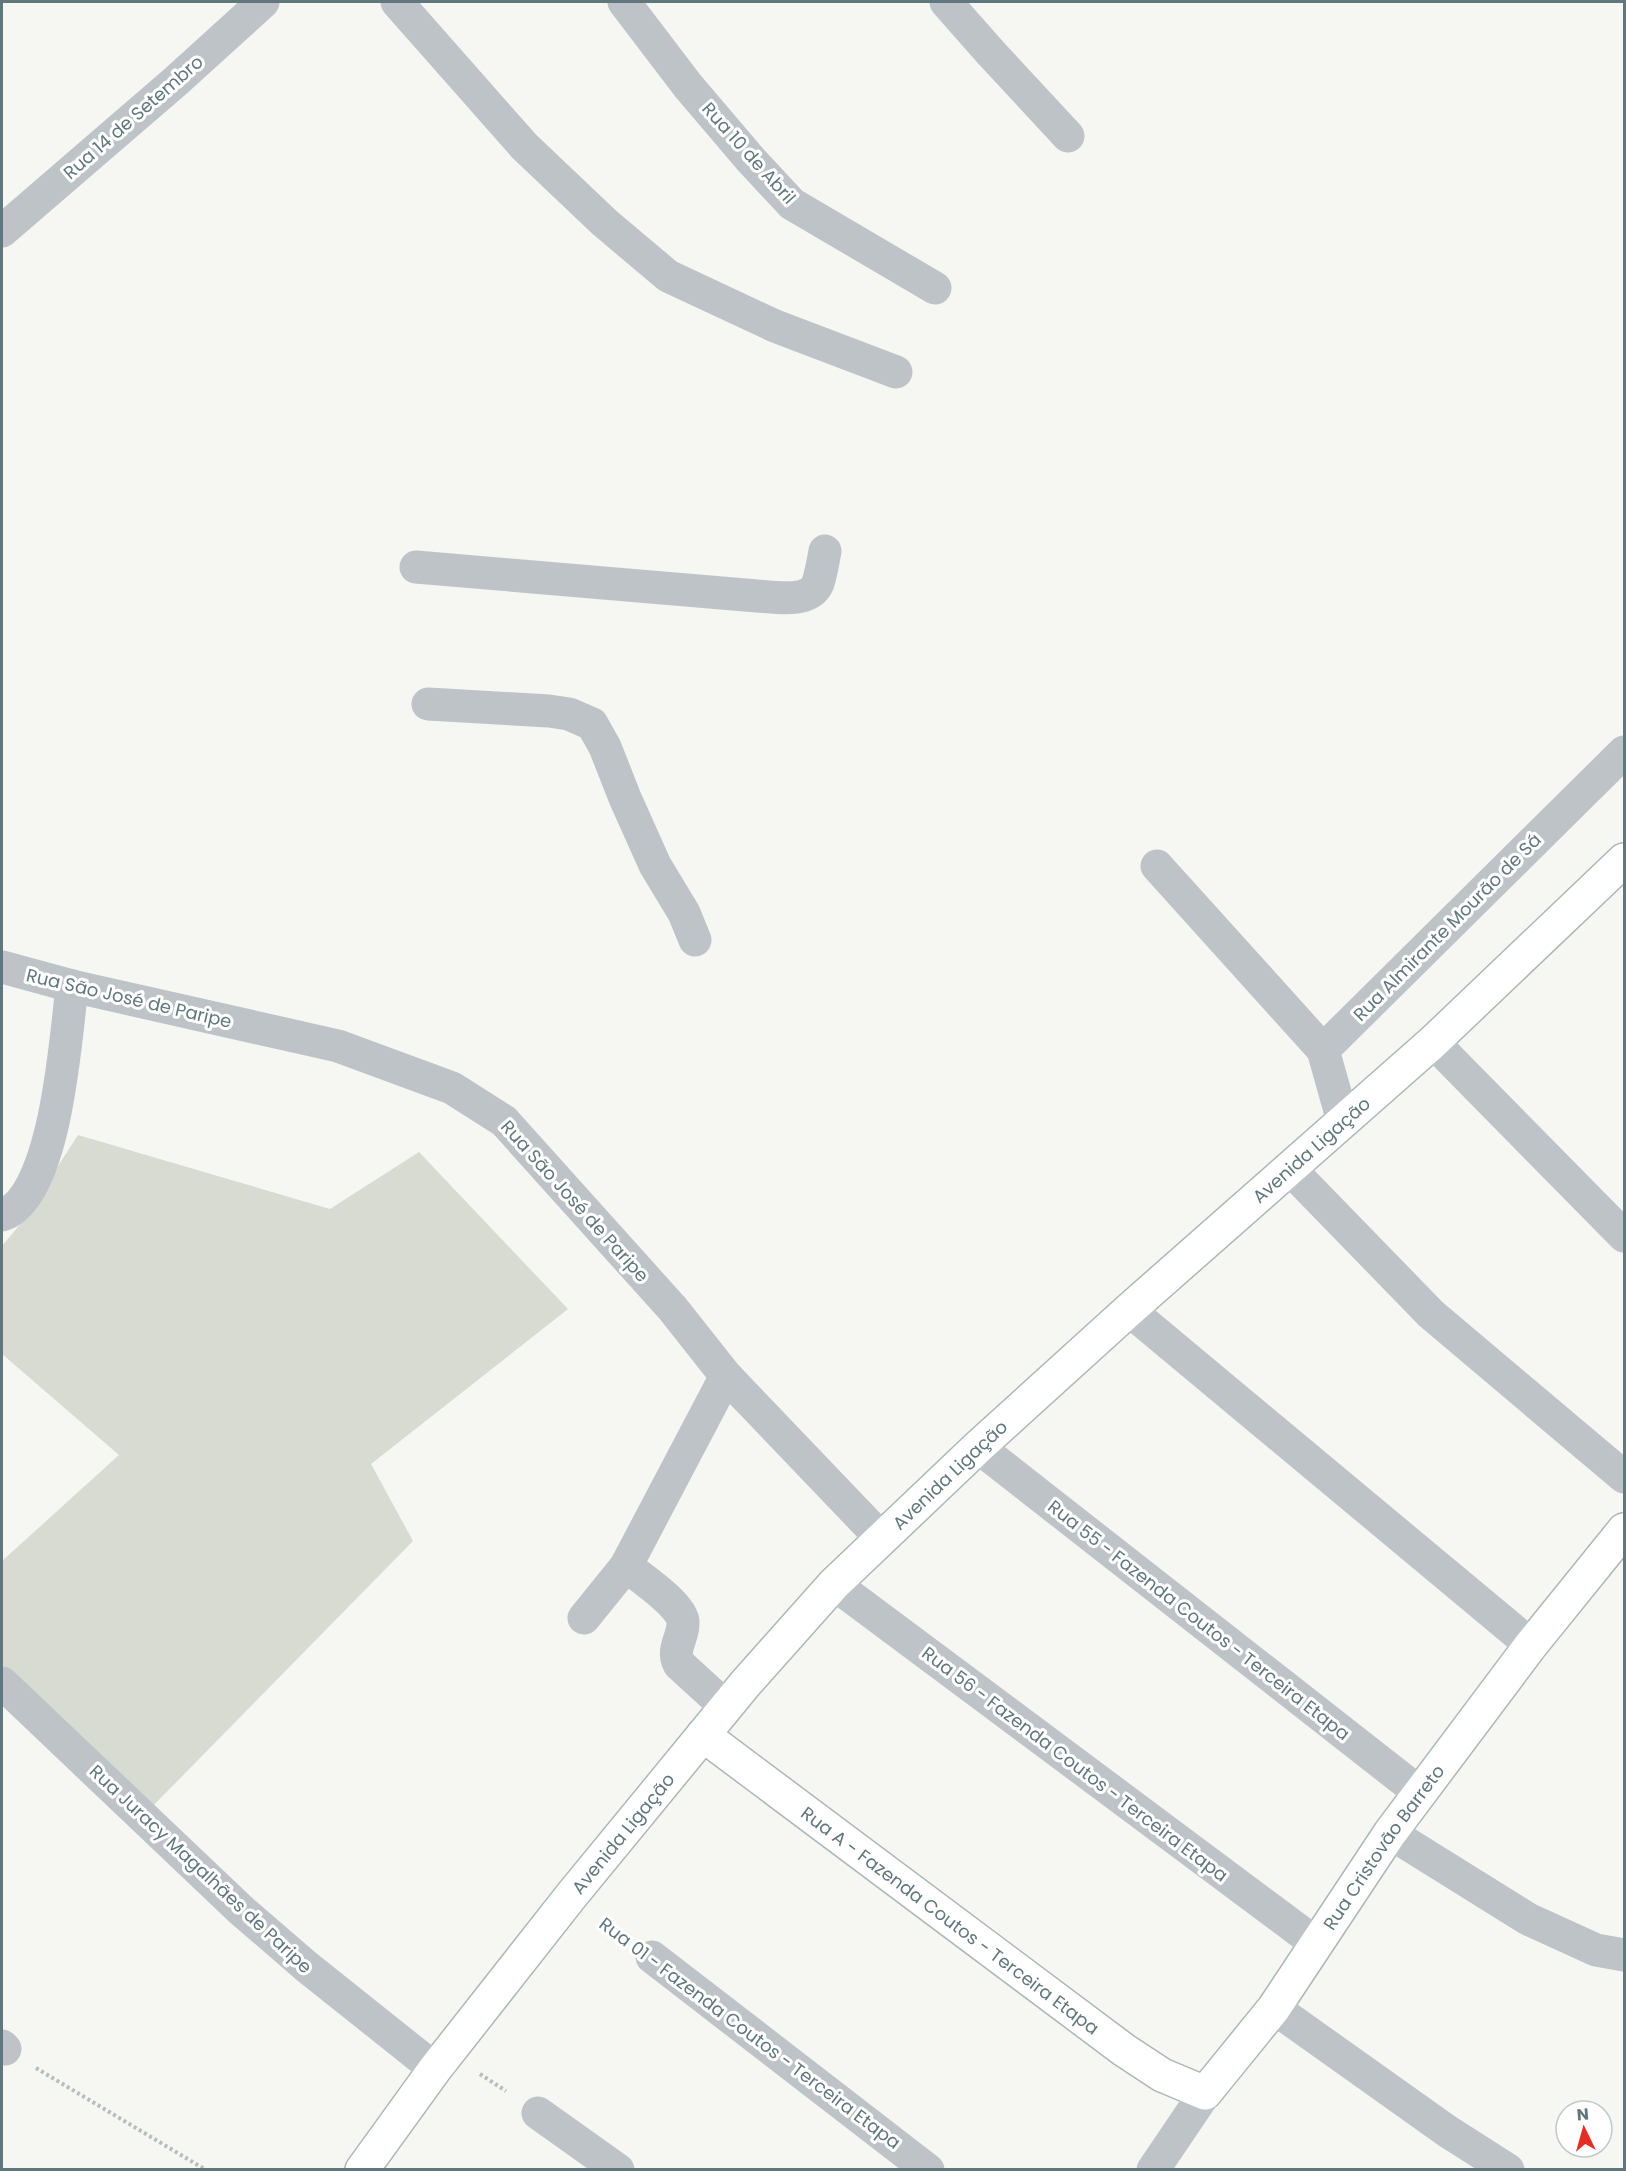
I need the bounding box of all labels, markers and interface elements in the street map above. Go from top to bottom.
street label: Rua 14 de Setembro [58,49,208,185]
street label: Rua 10 de Abril [696,97,802,209]
street label: Rua Almirante Mourão de Sá [1347,827,1547,1027]
street label: Rua São José de Paripe [24,962,234,1034]
street label: Avenida Ligação [1247,1091,1375,1208]
street label: Rua São José de Paripe [495,1115,655,1287]
street label: Avenida Ligação [886,1414,1013,1535]
street label: Rua 55 - Fazenda Coutos - Terceira Etapa [1043,1494,1355,1746]
street label: Rua 56 - Fazenda Coutos - Terceira Etapa [917,1641,1233,1887]
street label: Rua Juracy Magalhães de Paripe [84,1759,318,1979]
street label: Rua Cristovão Barreto [1317,1759,1450,1935]
street label: Avenida Ligação [565,1767,680,1899]
street label: Rua A - Fazenda Coutos - Terceira Etapa [796,1800,1105,2040]
street label: Rua 01 - Fazenda Coutos - Terceira Etapa [594,1911,906,2155]
north arrow [1554,2099,1614,2159]
text: N [1576,2103,1590,2127]

